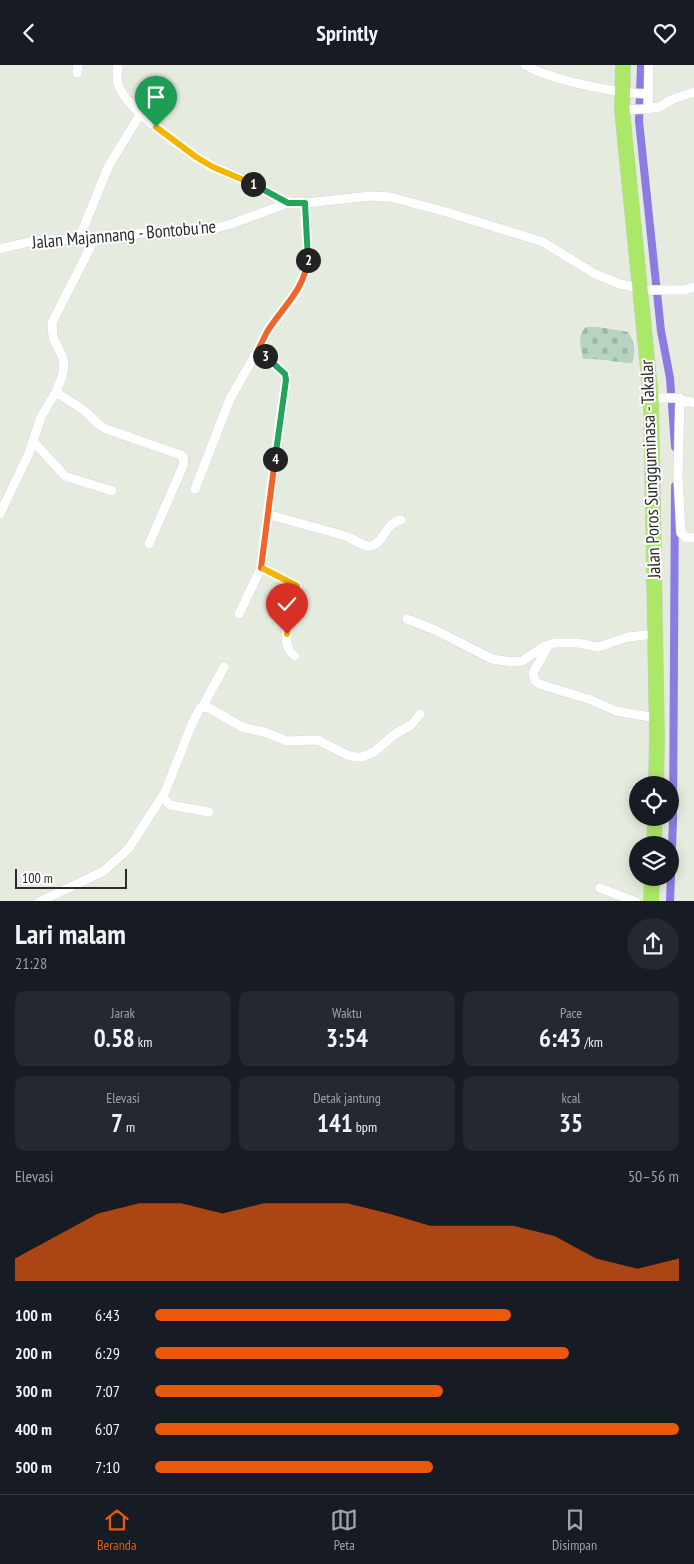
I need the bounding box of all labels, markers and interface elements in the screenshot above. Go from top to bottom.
icon: back [15,19,43,47]
text: Sprintly [316,19,378,47]
icon: heart [651,19,679,47]
pin [135,76,177,127]
icon: arrive [142,83,170,111]
pin: 1 [240,171,266,197]
text: 1 [250,175,257,193]
street label: Jalan Majannang - Bontobu'ne [30,214,217,254]
pin: 2 [296,247,320,273]
text: 2 [305,251,312,269]
pin: 3 [252,343,278,369]
text: 3 [262,347,269,365]
street label: Jalan Poros Sungguminasa - Takalar [635,359,665,580]
pin: 4 [262,447,288,471]
text: 4 [272,450,279,468]
pin [266,583,308,634]
icon: check [273,590,301,618]
map controls [629,776,679,886]
button: locate [629,776,679,826]
button: layers [629,836,679,886]
scale bar [15,867,128,890]
text: 100 m [22,869,53,887]
text: Lari malam [15,915,126,952]
button: share [627,918,679,970]
text: 21:28 [15,953,47,973]
text: Jarak [111,1004,135,1022]
text: Waktu [332,1004,362,1022]
text: Pace [560,1004,582,1022]
text: 0.58 [94,1022,135,1054]
text: 3:54 [326,1022,368,1054]
text: 6:43 [539,1022,581,1054]
text: km [135,1033,152,1051]
text: /km [581,1033,603,1051]
text: Elevasi [106,1089,140,1107]
text: Detak jantung [313,1089,381,1107]
text: kcal [561,1089,581,1107]
text: 7 [111,1107,123,1139]
text: 141 [317,1107,353,1139]
text: 35 [559,1107,583,1139]
text: m [123,1118,135,1136]
text: bpm [353,1118,377,1136]
text: Elevasi [15,1166,53,1186]
text: 50–56 m [628,1166,679,1186]
text: 100 m [15,1305,52,1325]
text: 6:43 [95,1305,120,1325]
text: 200 m [15,1343,52,1363]
text: 6:29 [95,1343,120,1363]
text: 300 m [15,1381,52,1401]
text: 7:07 [95,1381,120,1401]
text: 400 m [15,1419,52,1439]
text: 6:07 [95,1419,120,1439]
text: 500 m [15,1457,52,1477]
text: 7:10 [95,1457,120,1477]
tab: Beranda [97,1506,137,1554]
tab: Peta [330,1506,358,1554]
tab: Disimpan [552,1506,597,1554]

